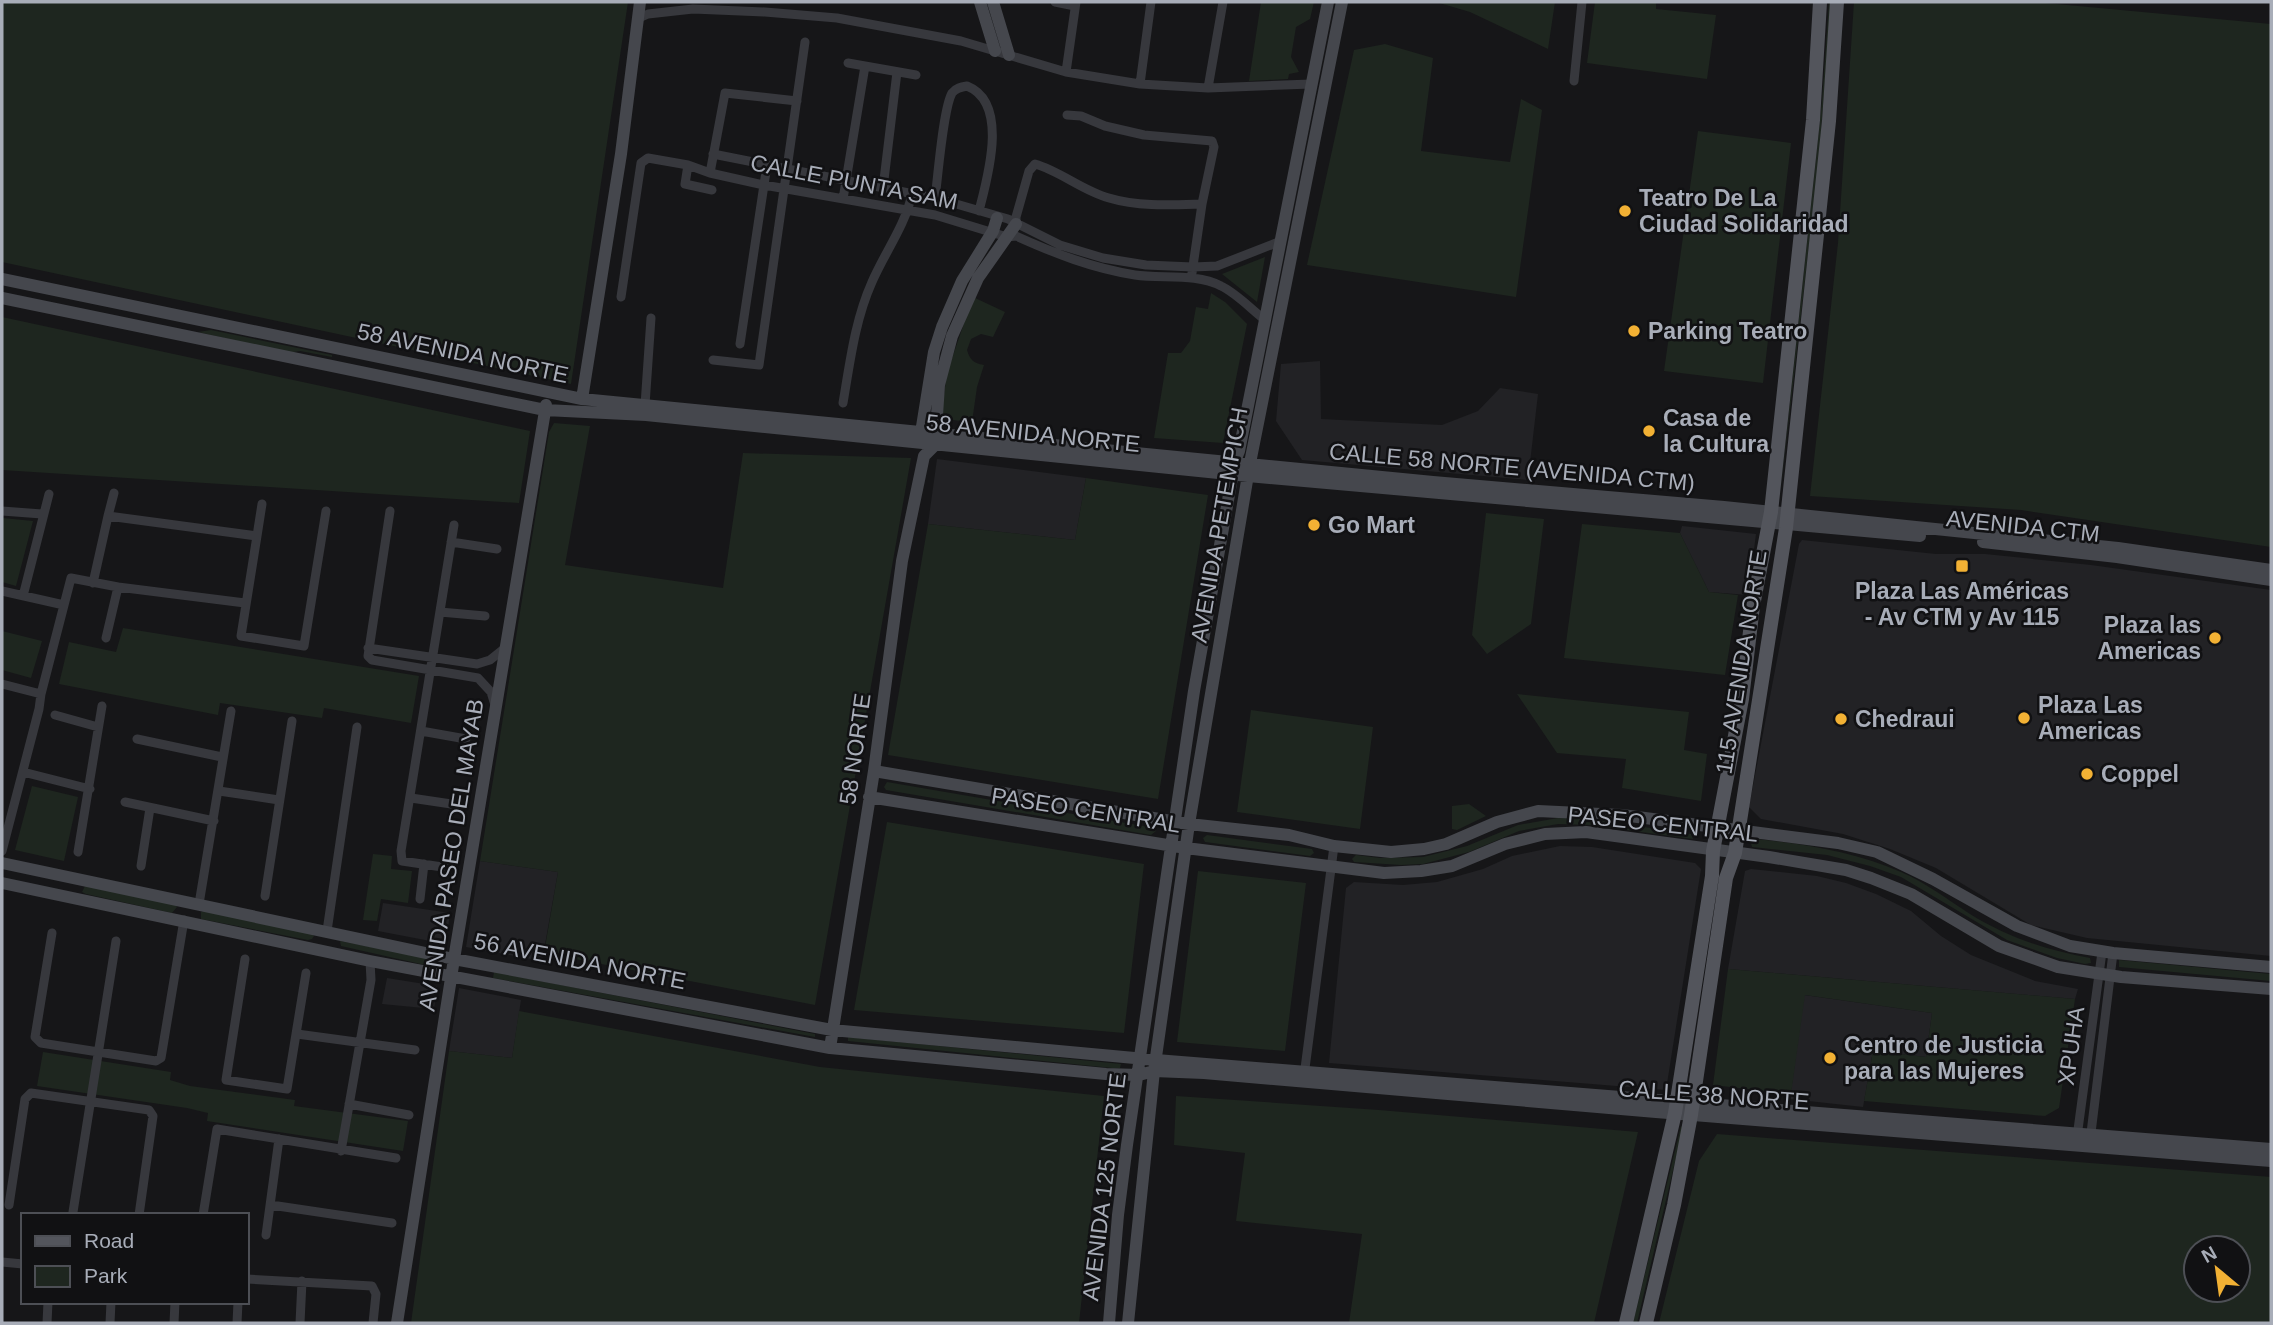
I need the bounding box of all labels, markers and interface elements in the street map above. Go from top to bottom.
street label: CALLE PUNTA SAM [748,149,960,215]
place label: Teatro De La Ciudad Solidaridad [1639,185,1849,237]
marker: Teatro De La Ciudad Solidaridad [1617,203,1633,219]
street label: 58 AVENIDA NORTE [355,318,571,388]
place label: Parking Teatro [1648,318,1807,344]
marker: Parking Teatro [1626,323,1642,339]
street label: AVENIDA PETEMPICH [1185,405,1253,645]
place label: Casa de la Cultura [1663,405,1769,457]
street label: 58 AVENIDA NORTE [925,409,1141,457]
marker: Casa de la Cultura [1641,423,1657,439]
street label: CALLE 58 NORTE (AVENIDA CTM) [1328,438,1696,496]
street label: AVENIDA CTM [1945,505,2101,547]
place label: Go Mart [1328,512,1415,538]
marker: Go Mart [1306,517,1322,533]
street label: 115 AVENIDA NORTE [1710,548,1772,776]
marker: Plaza Las Américas - Av CTM y Av 115 [1954,558,1970,574]
place label: Plaza Las Américas - Av CTM y Av 115 [1855,578,2069,630]
place label: Plaza las Americas [2097,612,2201,664]
marker: Plaza las Americas [2207,630,2223,646]
street label: 58 NORTE [834,692,876,806]
place label: Plaza Las Americas [2038,692,2143,744]
street label: AVENIDA PASEO DEL MAYAB [413,697,489,1013]
place label: Chedraui [1855,706,1955,732]
marker: Plaza Las Americas [2016,710,2032,726]
marker: Chedraui [1833,711,1849,727]
place label: Coppel [2101,761,2179,787]
marker: Coppel [2079,766,2095,782]
street label: PASEO CENTRAL [989,782,1183,838]
street label: PASEO CENTRAL [1567,801,1760,847]
street label: 56 AVENIDA NORTE [472,928,688,994]
street label: XPUHA [2053,1004,2089,1087]
place label: Centro de Justicia para las Mujeres [1844,1032,2044,1084]
marker: Centro de Justicia para las Mujeres [1822,1050,1838,1066]
street label: AVENIDA 125 NORTE [1077,1072,1131,1302]
street label: CALLE 38 NORTE [1618,1075,1810,1115]
legend [21,1213,248,1304]
text: Road [84,1229,134,1252]
north arrow [2182,1234,2252,1304]
text: N [2198,1242,2220,1267]
text: Park [84,1264,128,1287]

